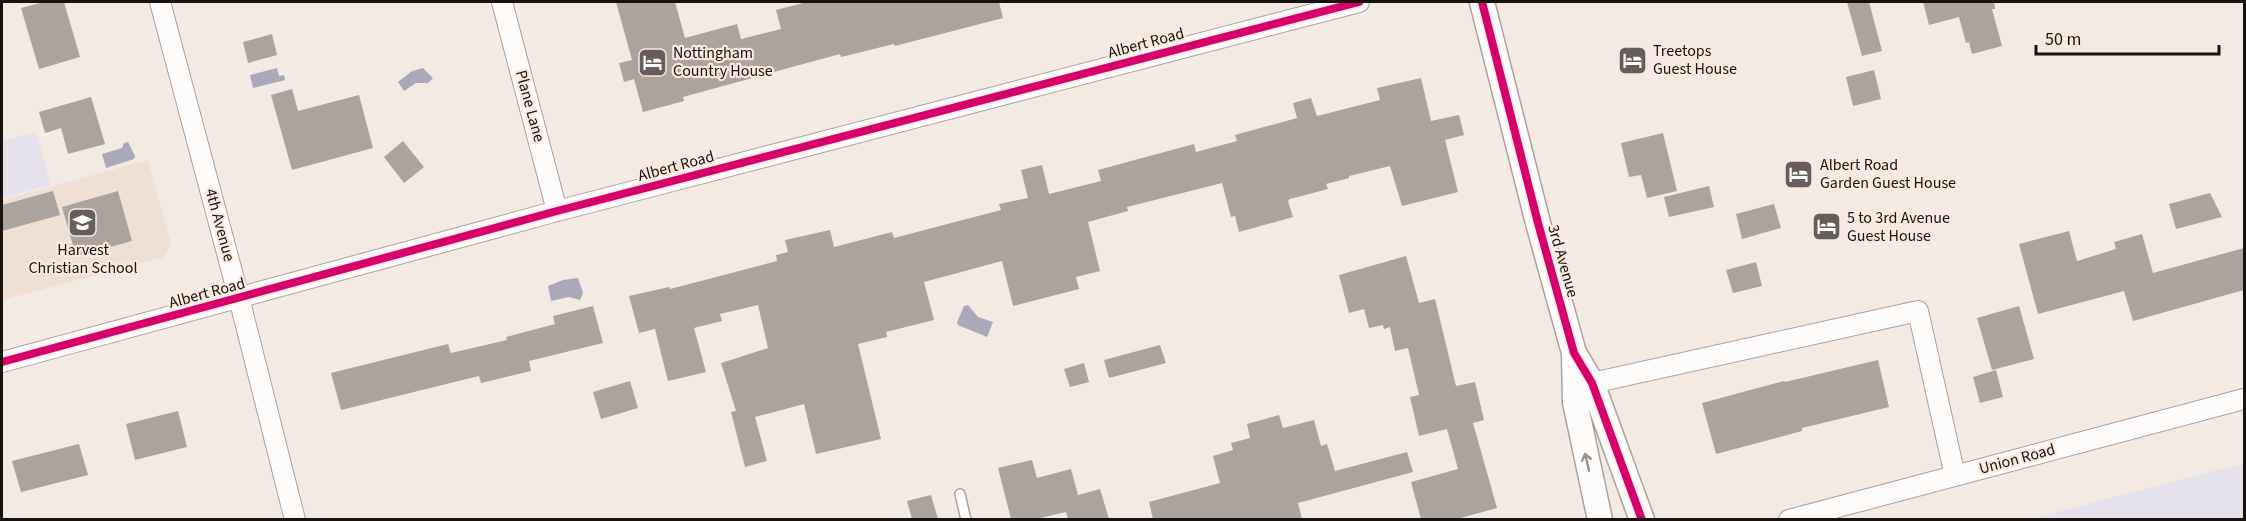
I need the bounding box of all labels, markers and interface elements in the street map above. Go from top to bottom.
scale bar [2036,18,2219,56]
street label: Albert Road [1105,22,1187,64]
text: 50 m [2045,27,2081,52]
place label: Treetops Guest House [1653,40,1737,80]
place label: Nottingham Country House [673,42,773,82]
hotel icon: Treetops Guest House [1616,44,1648,76]
hotel icon: Nottingham Country House [636,46,668,78]
street label: Plane Lane [510,68,550,144]
street label: Albert Road [635,145,717,187]
place label: Albert Road Garden Guest House [1820,154,1956,194]
hotel icon: Albert Road Garden Guest House [1783,158,1815,190]
street label: 4th Avenue [200,186,240,264]
school or university icon: Harvest Christian School [67,206,99,238]
place label: 5 to 3rd Avenue Guest House [1847,207,1950,247]
hotel icon: 5 to 3rd Avenue Guest House [1810,211,1842,243]
street label: 3rd Avenue [1542,222,1584,300]
place label: Harvest Christian School [28,239,138,279]
street label: Albert Road [166,272,248,314]
street label: Union Road [1976,438,2058,480]
one-way arrow [1581,453,1592,473]

